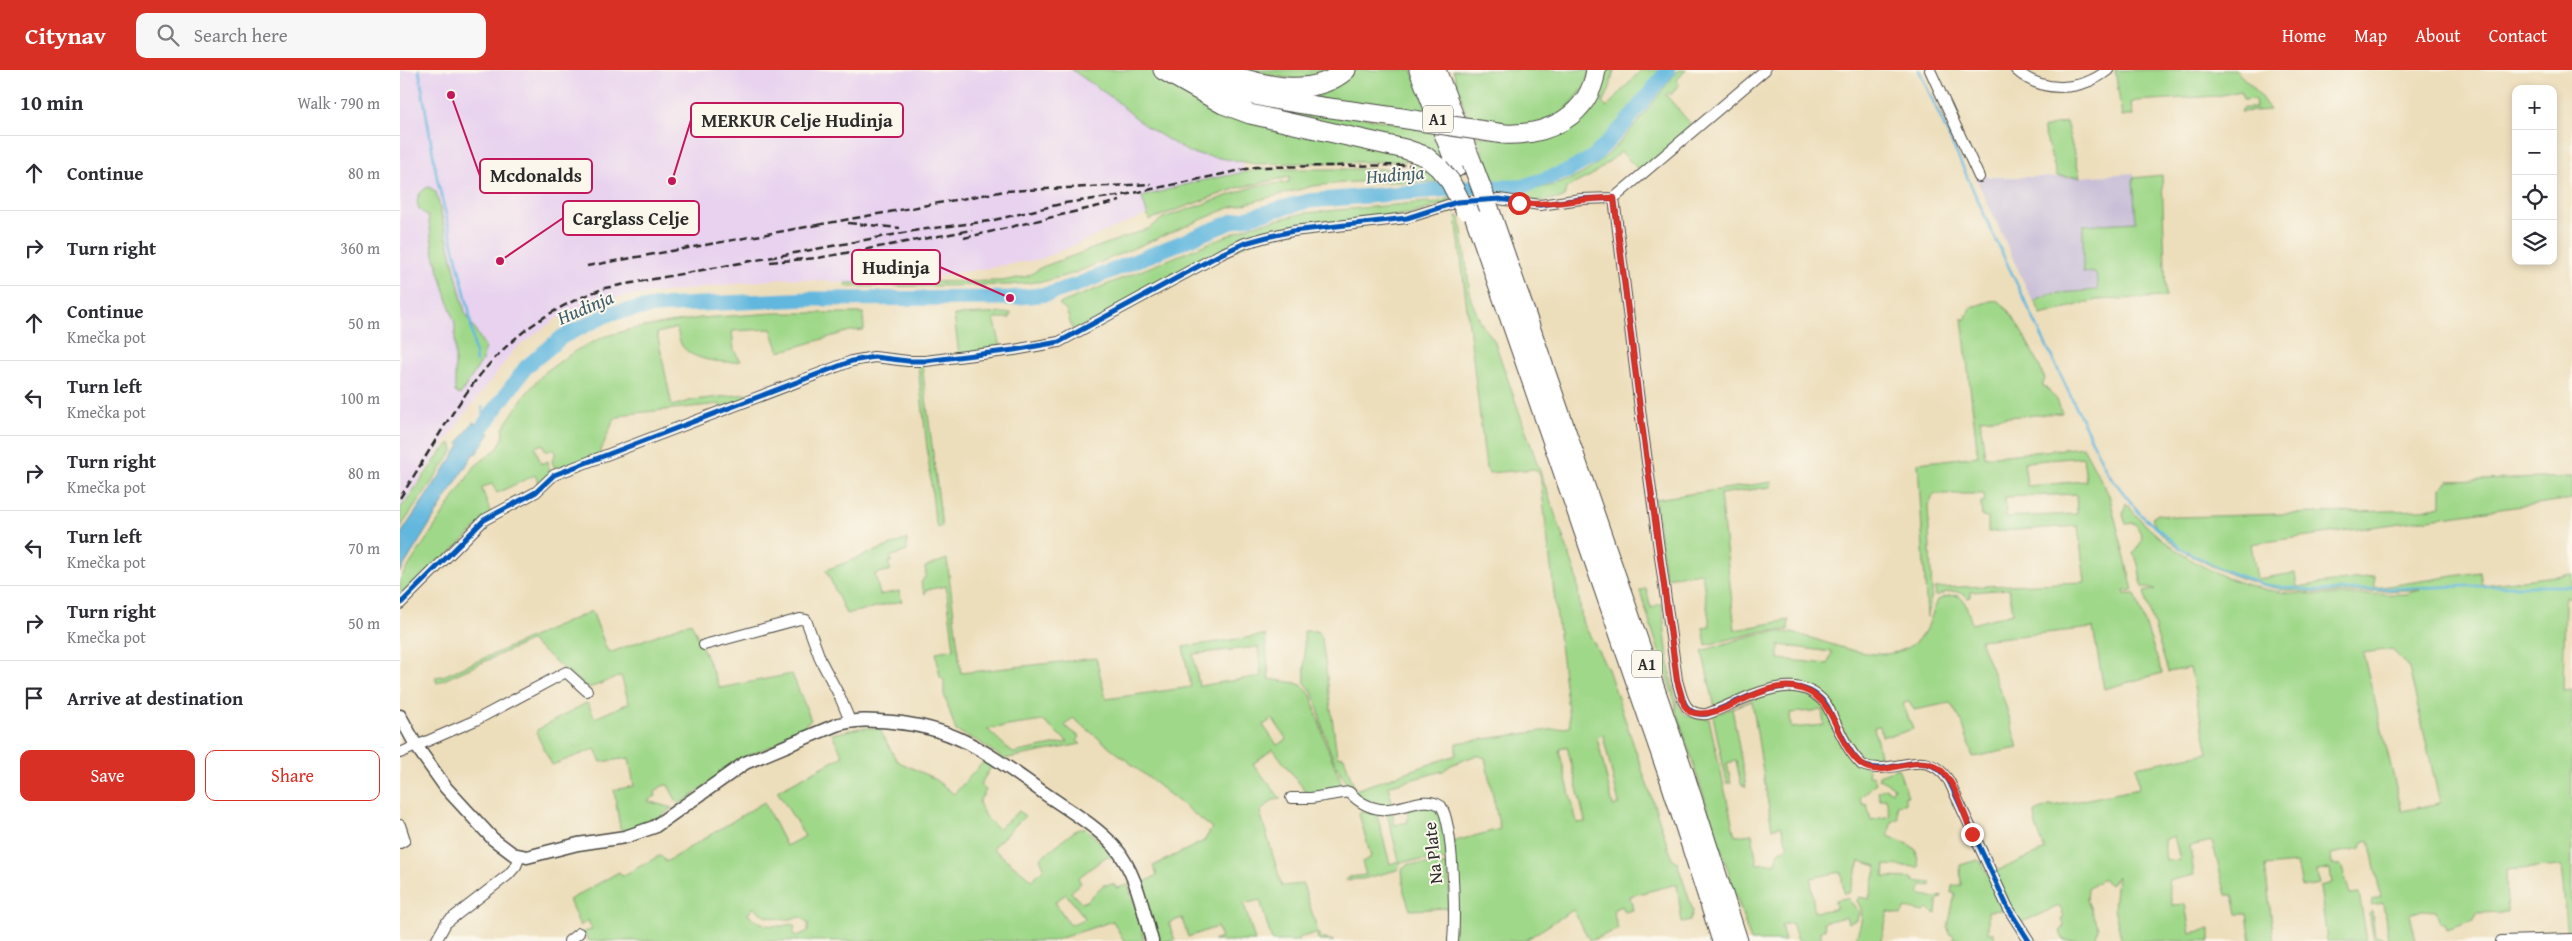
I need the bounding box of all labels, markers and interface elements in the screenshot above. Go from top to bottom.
search box [136,13,486,58]
text: Citynav [25,18,106,53]
icon: search [154,21,182,49]
text: Search here [194,21,288,49]
text: Home [2282,22,2326,49]
text: Map [2354,22,2387,49]
text: About [2415,22,2461,49]
text: Contact [2489,22,2547,49]
map controls [2512,85,2557,265]
button: + [2512,85,2557,130]
text: 10 min [20,87,83,118]
text: Walk · 790 m [297,91,380,115]
callout: MERKUR Celje Hudinja [691,103,903,137]
text: MERKUR Celje Hudinja [701,106,893,134]
road number: A1 [1423,106,1453,132]
button: − [2512,130,2557,175]
water label: Hudinja [1364,157,1426,191]
icon: ahead [20,159,48,187]
text: Continue [67,159,144,187]
callout: Mcdonalds [480,159,592,193]
text: 80 m [348,161,380,185]
text: Mcdonalds [490,161,582,189]
button: locate [2512,175,2557,220]
route start [1508,192,1531,215]
callout: Carglass Celje [563,201,699,235]
text: Carglass Celje [573,204,689,232]
button: layers [2512,220,2557,265]
icon: right [20,234,48,262]
text: Turn right [67,234,156,262]
text: 360 m [340,236,380,260]
callout: Hudinja [852,250,940,284]
text: Hudinja [862,253,930,281]
water label: Hudinja [552,283,618,332]
text: Continue [67,297,144,325]
icon: ahead [20,309,48,337]
text: 50 m [348,311,380,335]
text: Kmečka pot [67,325,146,349]
text: Turn left [67,372,142,400]
icon: left [20,384,48,412]
text: 100 m [340,386,380,410]
text: Kmečka pot [67,400,146,424]
text: Turn right [67,447,156,475]
icon: right [20,459,48,487]
text: 80 m [348,461,380,485]
text: Kmečka pot [67,475,146,499]
text: Turn left [67,522,142,550]
icon: left [20,534,48,562]
text: 70 m [348,536,380,560]
text: Kmečka pot [67,550,146,574]
text: Turn right [67,597,156,625]
icon: right [20,609,48,637]
text: 50 m [348,611,380,635]
text: Kmečka pot [67,625,146,649]
road number: A1 [1632,650,1662,678]
icon: arrive [20,684,48,712]
text: Arrive at destination [67,684,243,712]
button: Save [20,750,195,801]
button: Share [205,750,380,801]
street label: Na Plate [1416,821,1449,885]
route end [1961,823,1984,846]

